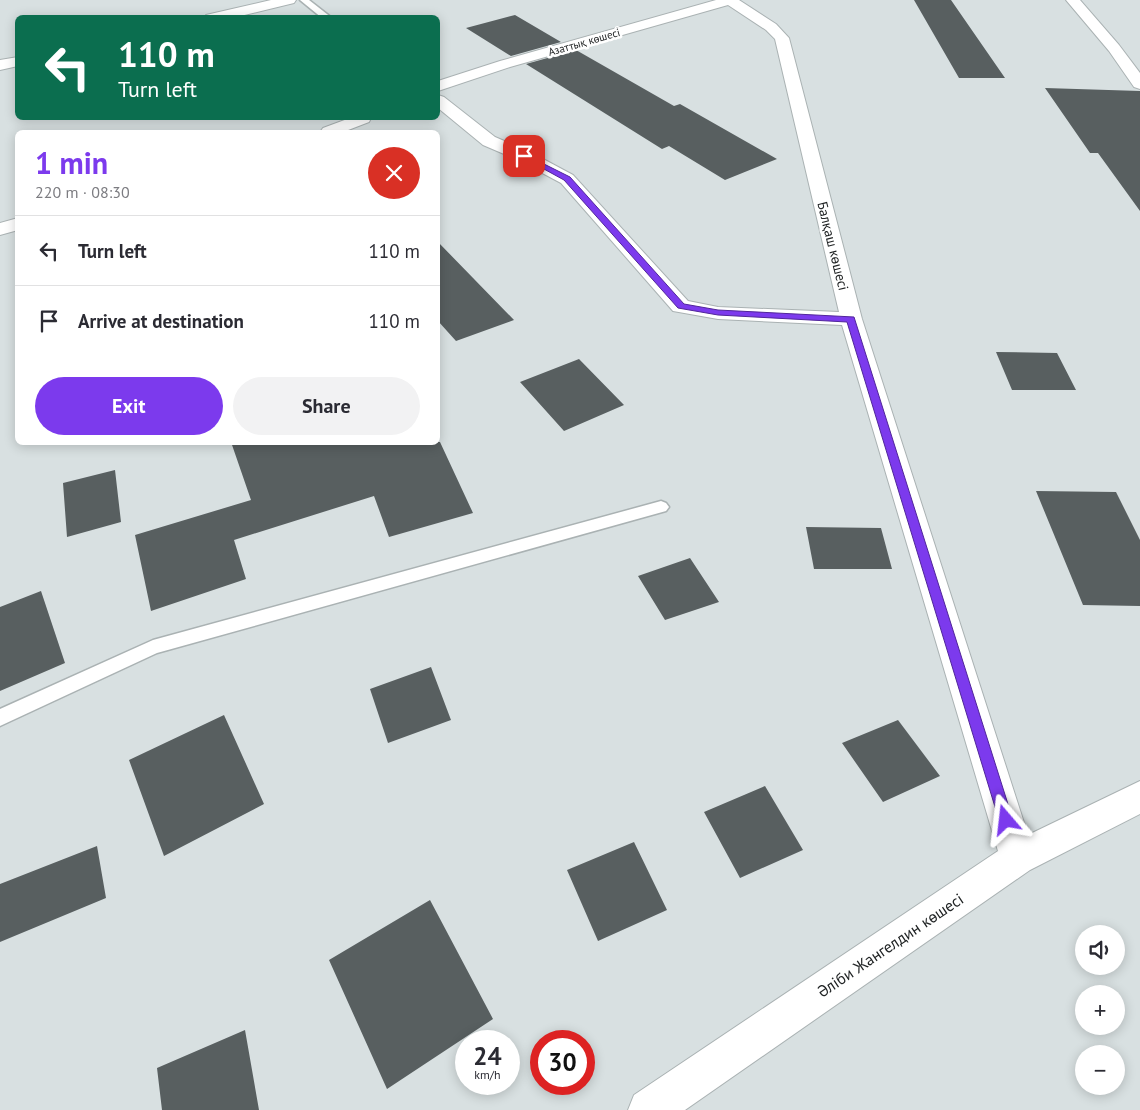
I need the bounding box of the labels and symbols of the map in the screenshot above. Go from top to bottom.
street label: Азаттық көшесі [546,25,622,59]
pin [503,135,545,177]
street label: Балқаш көшесі [813,200,853,292]
position arrow [979,793,1031,845]
street label: Әліби Жангелдин көшесі [813,889,967,1001]
speed limit sign: 30 [530,1030,595,1095]

